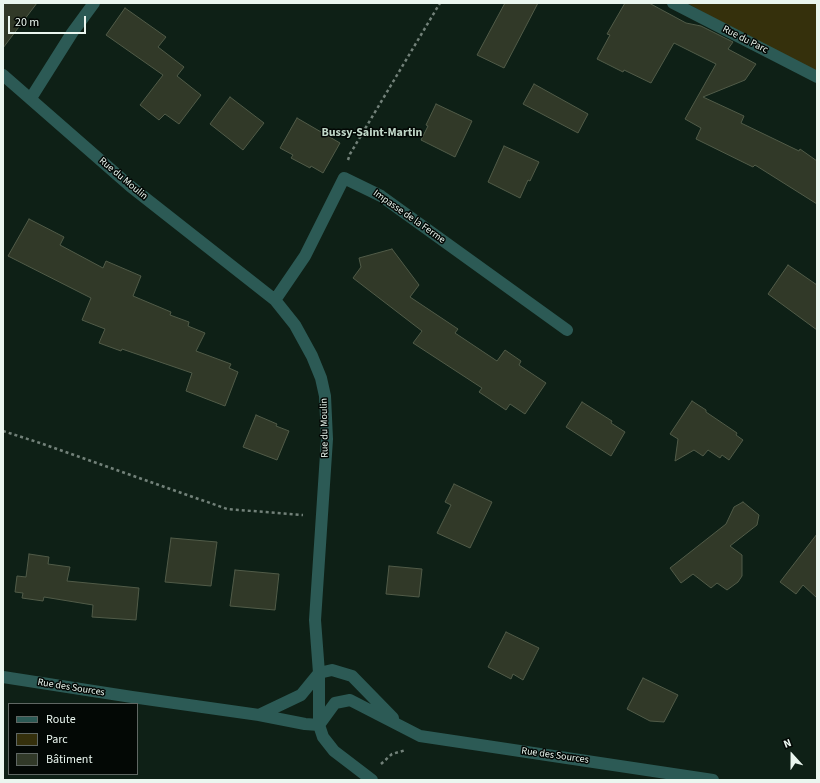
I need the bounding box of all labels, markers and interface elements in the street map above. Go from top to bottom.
scale bar [10,8,88,34]
text: 20 m [15,14,39,31]
street label: Rue du Parc [720,23,770,57]
district label: Bussy-Saint-Martin [322,126,422,140]
street label: Rue du Moulin [96,155,150,203]
street label: Impasse de la Ferme [371,188,447,246]
street label: Rue du Moulin [318,398,332,458]
street label: Rue des Sources [37,677,105,699]
legend [8,703,138,775]
text: Route [46,711,76,728]
text: Parc [46,731,68,748]
north arrow [772,735,812,775]
text: N [781,735,794,752]
street label: Rue des Sources [521,745,589,767]
text: Bâtiment [46,751,92,768]

